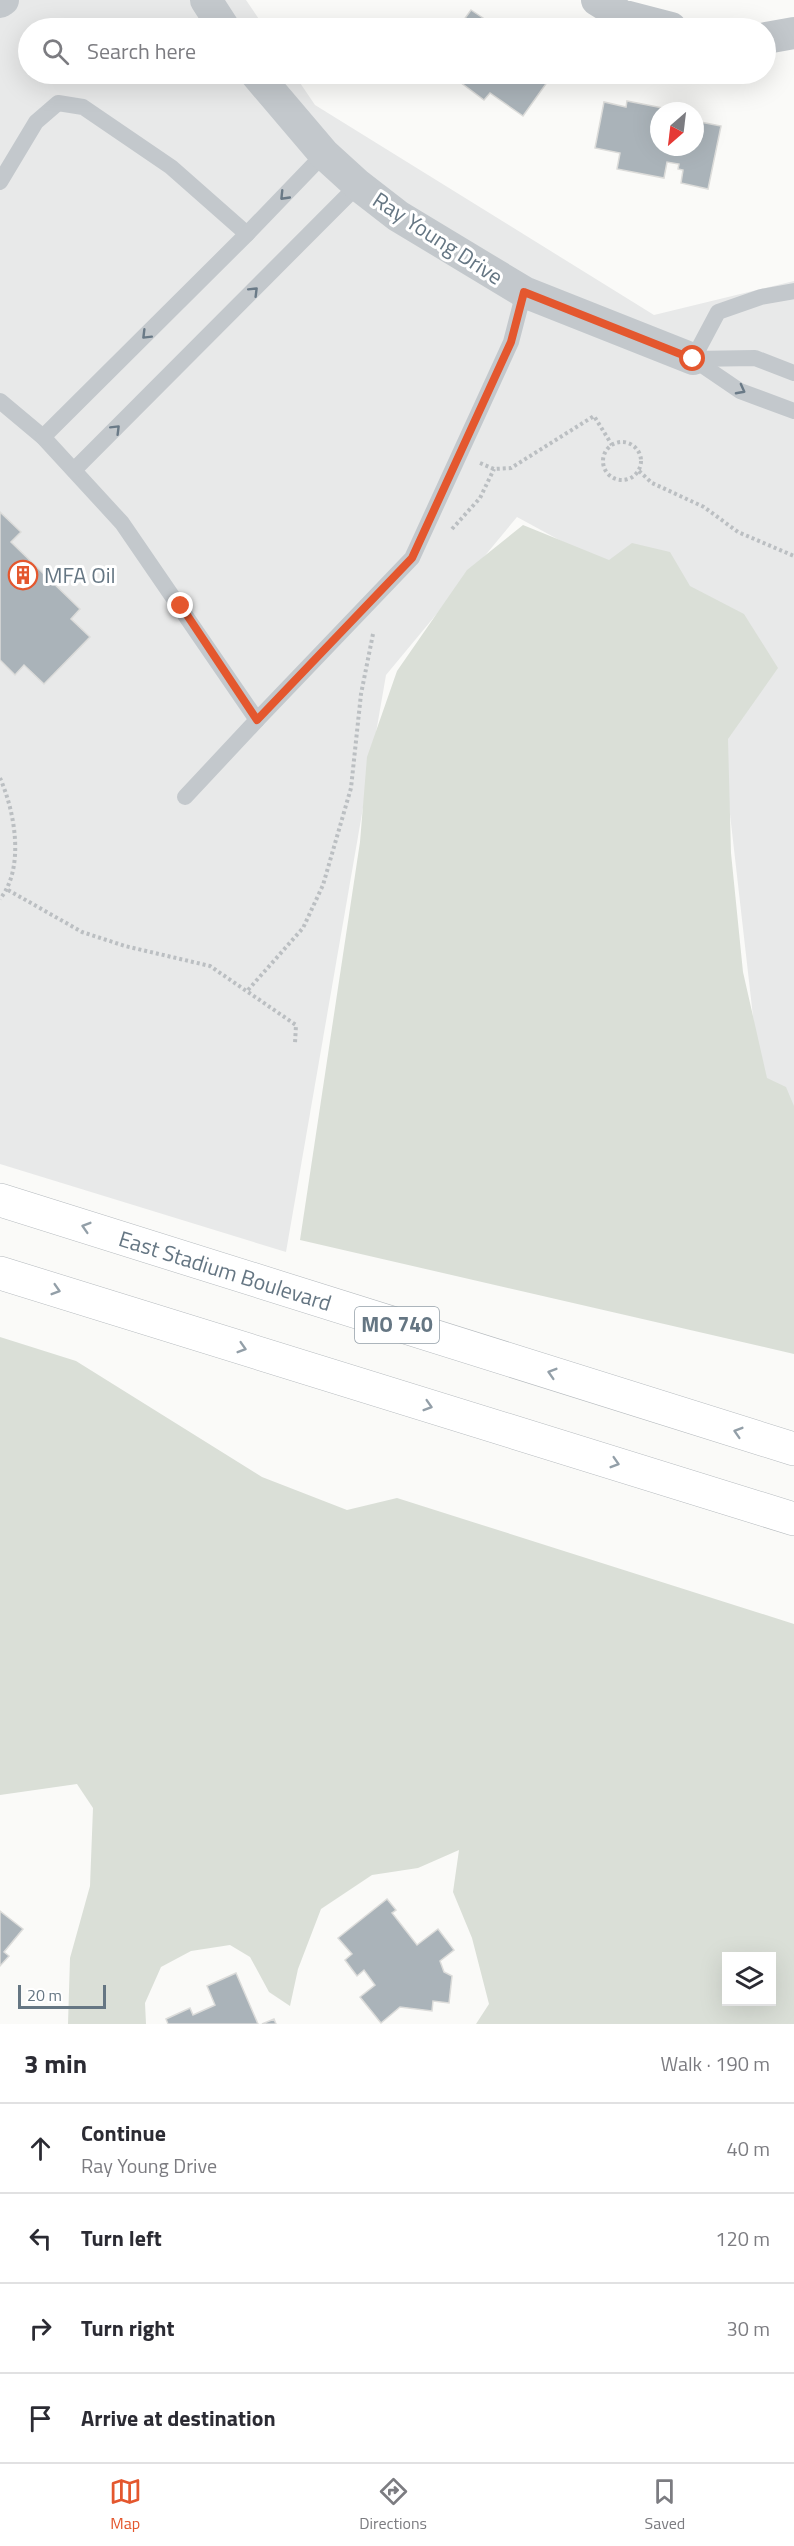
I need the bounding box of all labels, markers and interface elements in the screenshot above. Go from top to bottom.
search box [18,18,776,84]
text: Search here [87,34,196,68]
icon: search [39,35,72,68]
north arrow [650,102,704,156]
street label: Ray Young Drive [366,183,510,293]
one-way arrow [280,189,291,200]
one-way arrow [246,288,257,299]
one-way arrow [143,327,154,338]
route start [679,345,705,371]
one-way arrow [735,383,745,394]
one-way arrow [108,425,119,436]
place label: MFA Oil [44,558,116,592]
building icon: MFA Oil [7,559,39,591]
route end [167,592,193,618]
street label: East Stadium Boulevard [115,1221,336,1320]
one-way arrow [81,1222,92,1234]
one-way arrow [50,1283,61,1295]
road number: MO 740 [355,1307,439,1343]
one-way arrow [236,1341,247,1353]
one-way arrow [547,1368,558,1381]
one-way arrow [422,1398,433,1411]
one-way arrow [733,1427,744,1439]
one-way arrow [609,1456,620,1468]
map controls [722,1952,776,2006]
button: layers [722,1952,776,2006]
scale bar [18,1982,106,2010]
text: 20 m [27,1983,62,2007]
text: 3 min [24,2044,87,2083]
text: Walk · 190 m [661,2048,770,2079]
text: Continue [81,2116,166,2150]
icon: ahead [24,2132,57,2165]
text: 40 m [726,2133,770,2164]
text: Ray Young Drive [81,2150,217,2181]
text: Turn left [81,2221,162,2255]
icon: left [24,2222,57,2255]
text: 120 m [715,2223,770,2254]
text: Turn right [81,2311,175,2345]
icon: right [24,2312,57,2345]
text: 30 m [726,2313,770,2344]
text: Arrive at destination [81,2401,276,2435]
icon: arrive [24,2402,57,2435]
tab: Map [109,2475,142,2535]
tab: Directions [359,2475,427,2535]
tab: Saved [645,2475,685,2535]

